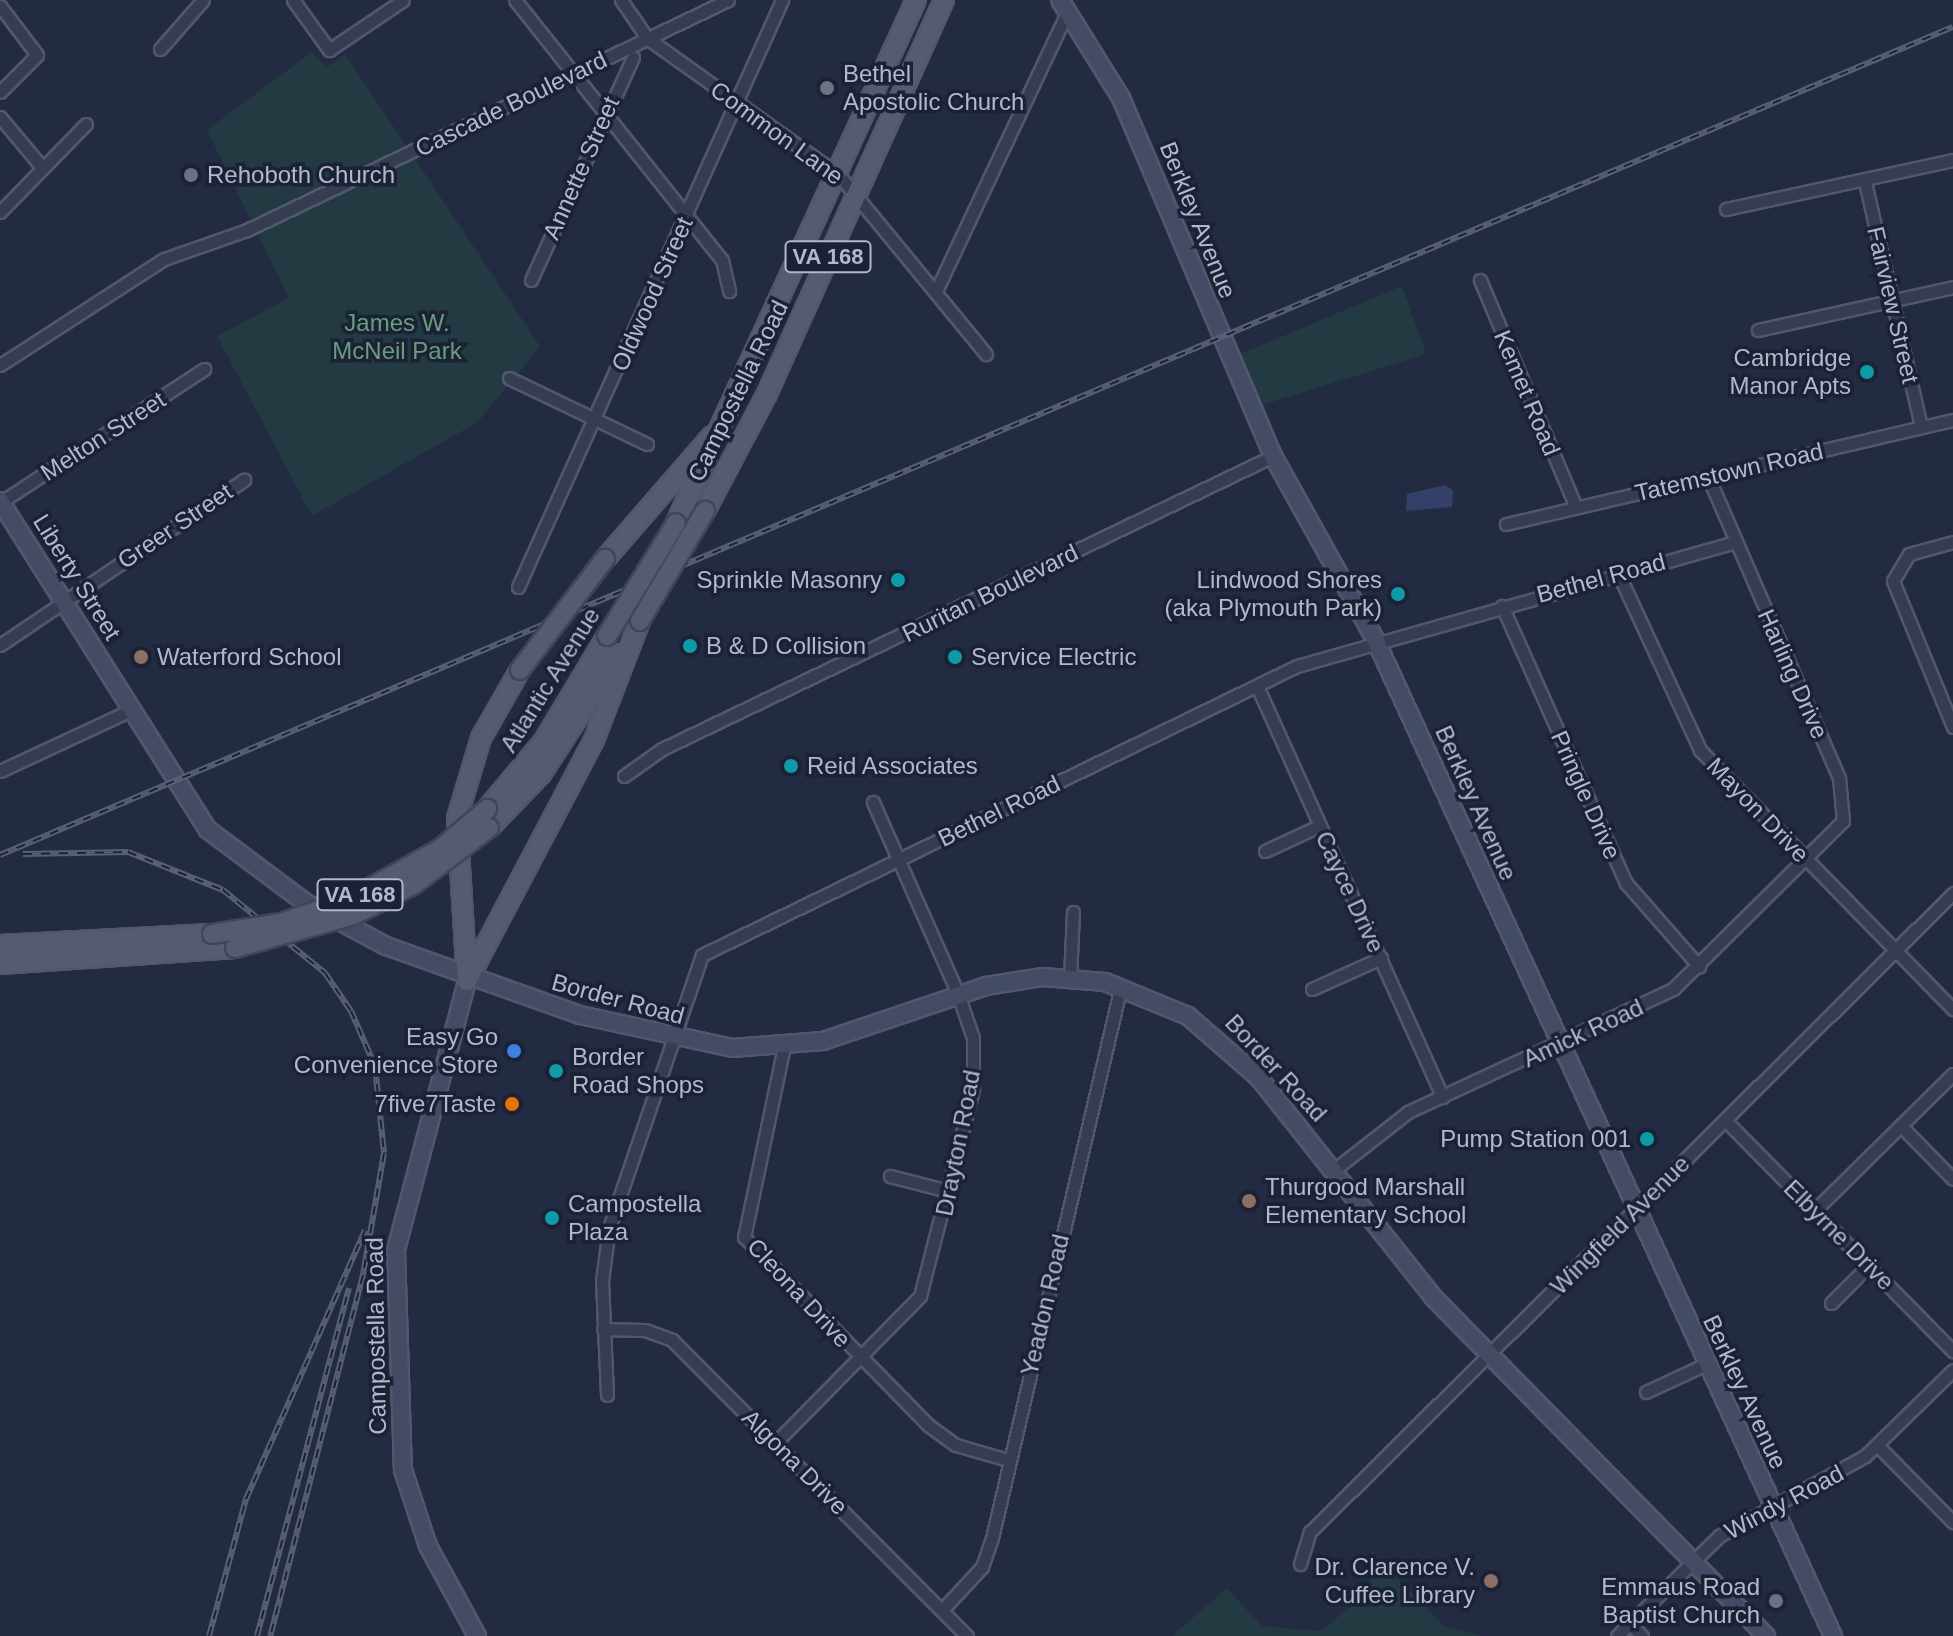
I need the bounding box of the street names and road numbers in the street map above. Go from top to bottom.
street label: Cascade Boulevard [411,45,611,163]
street label: Common Lane [705,75,849,191]
street label: Annette Street [537,92,625,244]
street label: Berkley Avenue [1153,137,1243,303]
street label: Oldwood Street [605,213,699,375]
street label: Fairview Street [1861,224,1925,386]
road number: VA 168 [784,239,872,275]
street label: Campostella Road [682,296,794,486]
street label: Kemet Road [1488,326,1566,460]
street label: Melton Street [35,385,171,487]
street label: Tatemstown Road [1632,436,1826,508]
street label: Greer Street [112,477,238,575]
street label: Liberty Street [27,509,127,645]
street label: Ruritan Boulevard [897,538,1083,648]
street label: Bethel Road [1533,547,1669,609]
street label: Atlantic Avenue [494,602,606,758]
street label: Harling Drive [1752,605,1834,743]
street label: Berkley Avenue [1429,721,1523,885]
street label: Pringle Drive [1545,726,1627,864]
street label: Mayon Drive [1701,752,1815,868]
street label: Bethel Road [933,769,1065,853]
street label: Cayce Drive [1309,827,1391,957]
road number: VA 168 [316,877,404,913]
street label: Border Road [549,967,687,1031]
street label: Amick Road [1518,993,1648,1073]
street label: Border Road [1219,1008,1333,1128]
street label: Drayton Road [930,1068,986,1218]
street label: Wingfield Avenue [1544,1149,1696,1301]
street label: Elbyrne Drive [1778,1174,1900,1296]
street label: Yeadon Road [1015,1231,1075,1379]
street label: Cleona Drive [741,1232,857,1354]
street label: Campostella Road [360,1237,392,1435]
street label: Berkley Avenue [1697,1310,1793,1474]
street label: Algona Drive [736,1403,854,1521]
street label: Windy Road [1720,1459,1848,1545]

